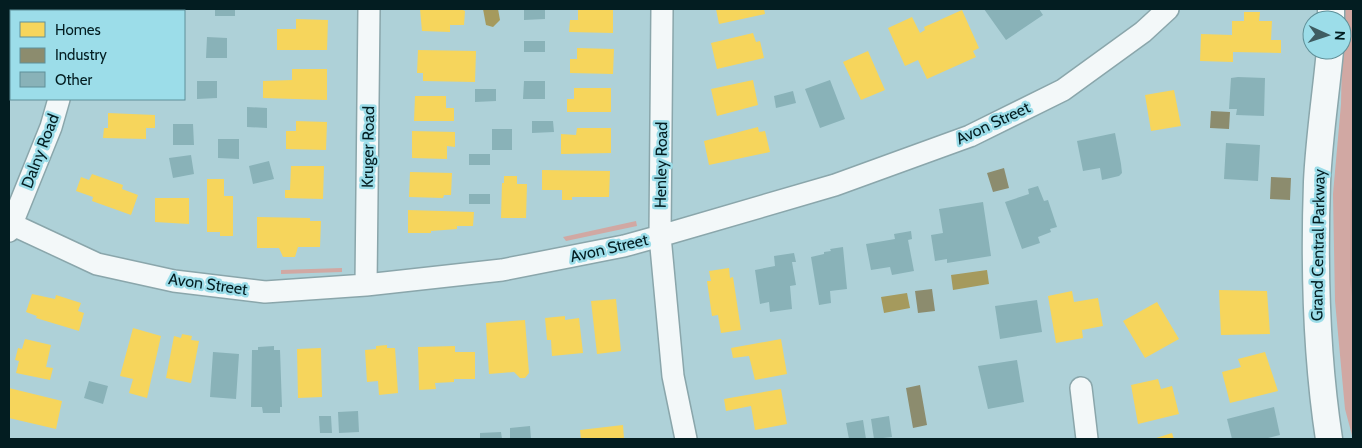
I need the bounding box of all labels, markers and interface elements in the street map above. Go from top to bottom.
legend [10,10,185,100]
north arrow [1302,10,1352,60]
text: Homes [55,21,101,39]
text: N [1331,30,1349,41]
text: Industry [55,46,107,64]
text: Other [55,71,92,89]
street label: Avon Street [953,97,1034,148]
street label: Kruger Road [358,106,378,188]
street label: Dalny Road [17,111,63,191]
street label: Henley Road [651,122,671,208]
street label: Grand Central Parkway [1307,169,1329,321]
street label: Avon Street [568,230,650,266]
street label: Avon Street [167,269,249,299]

